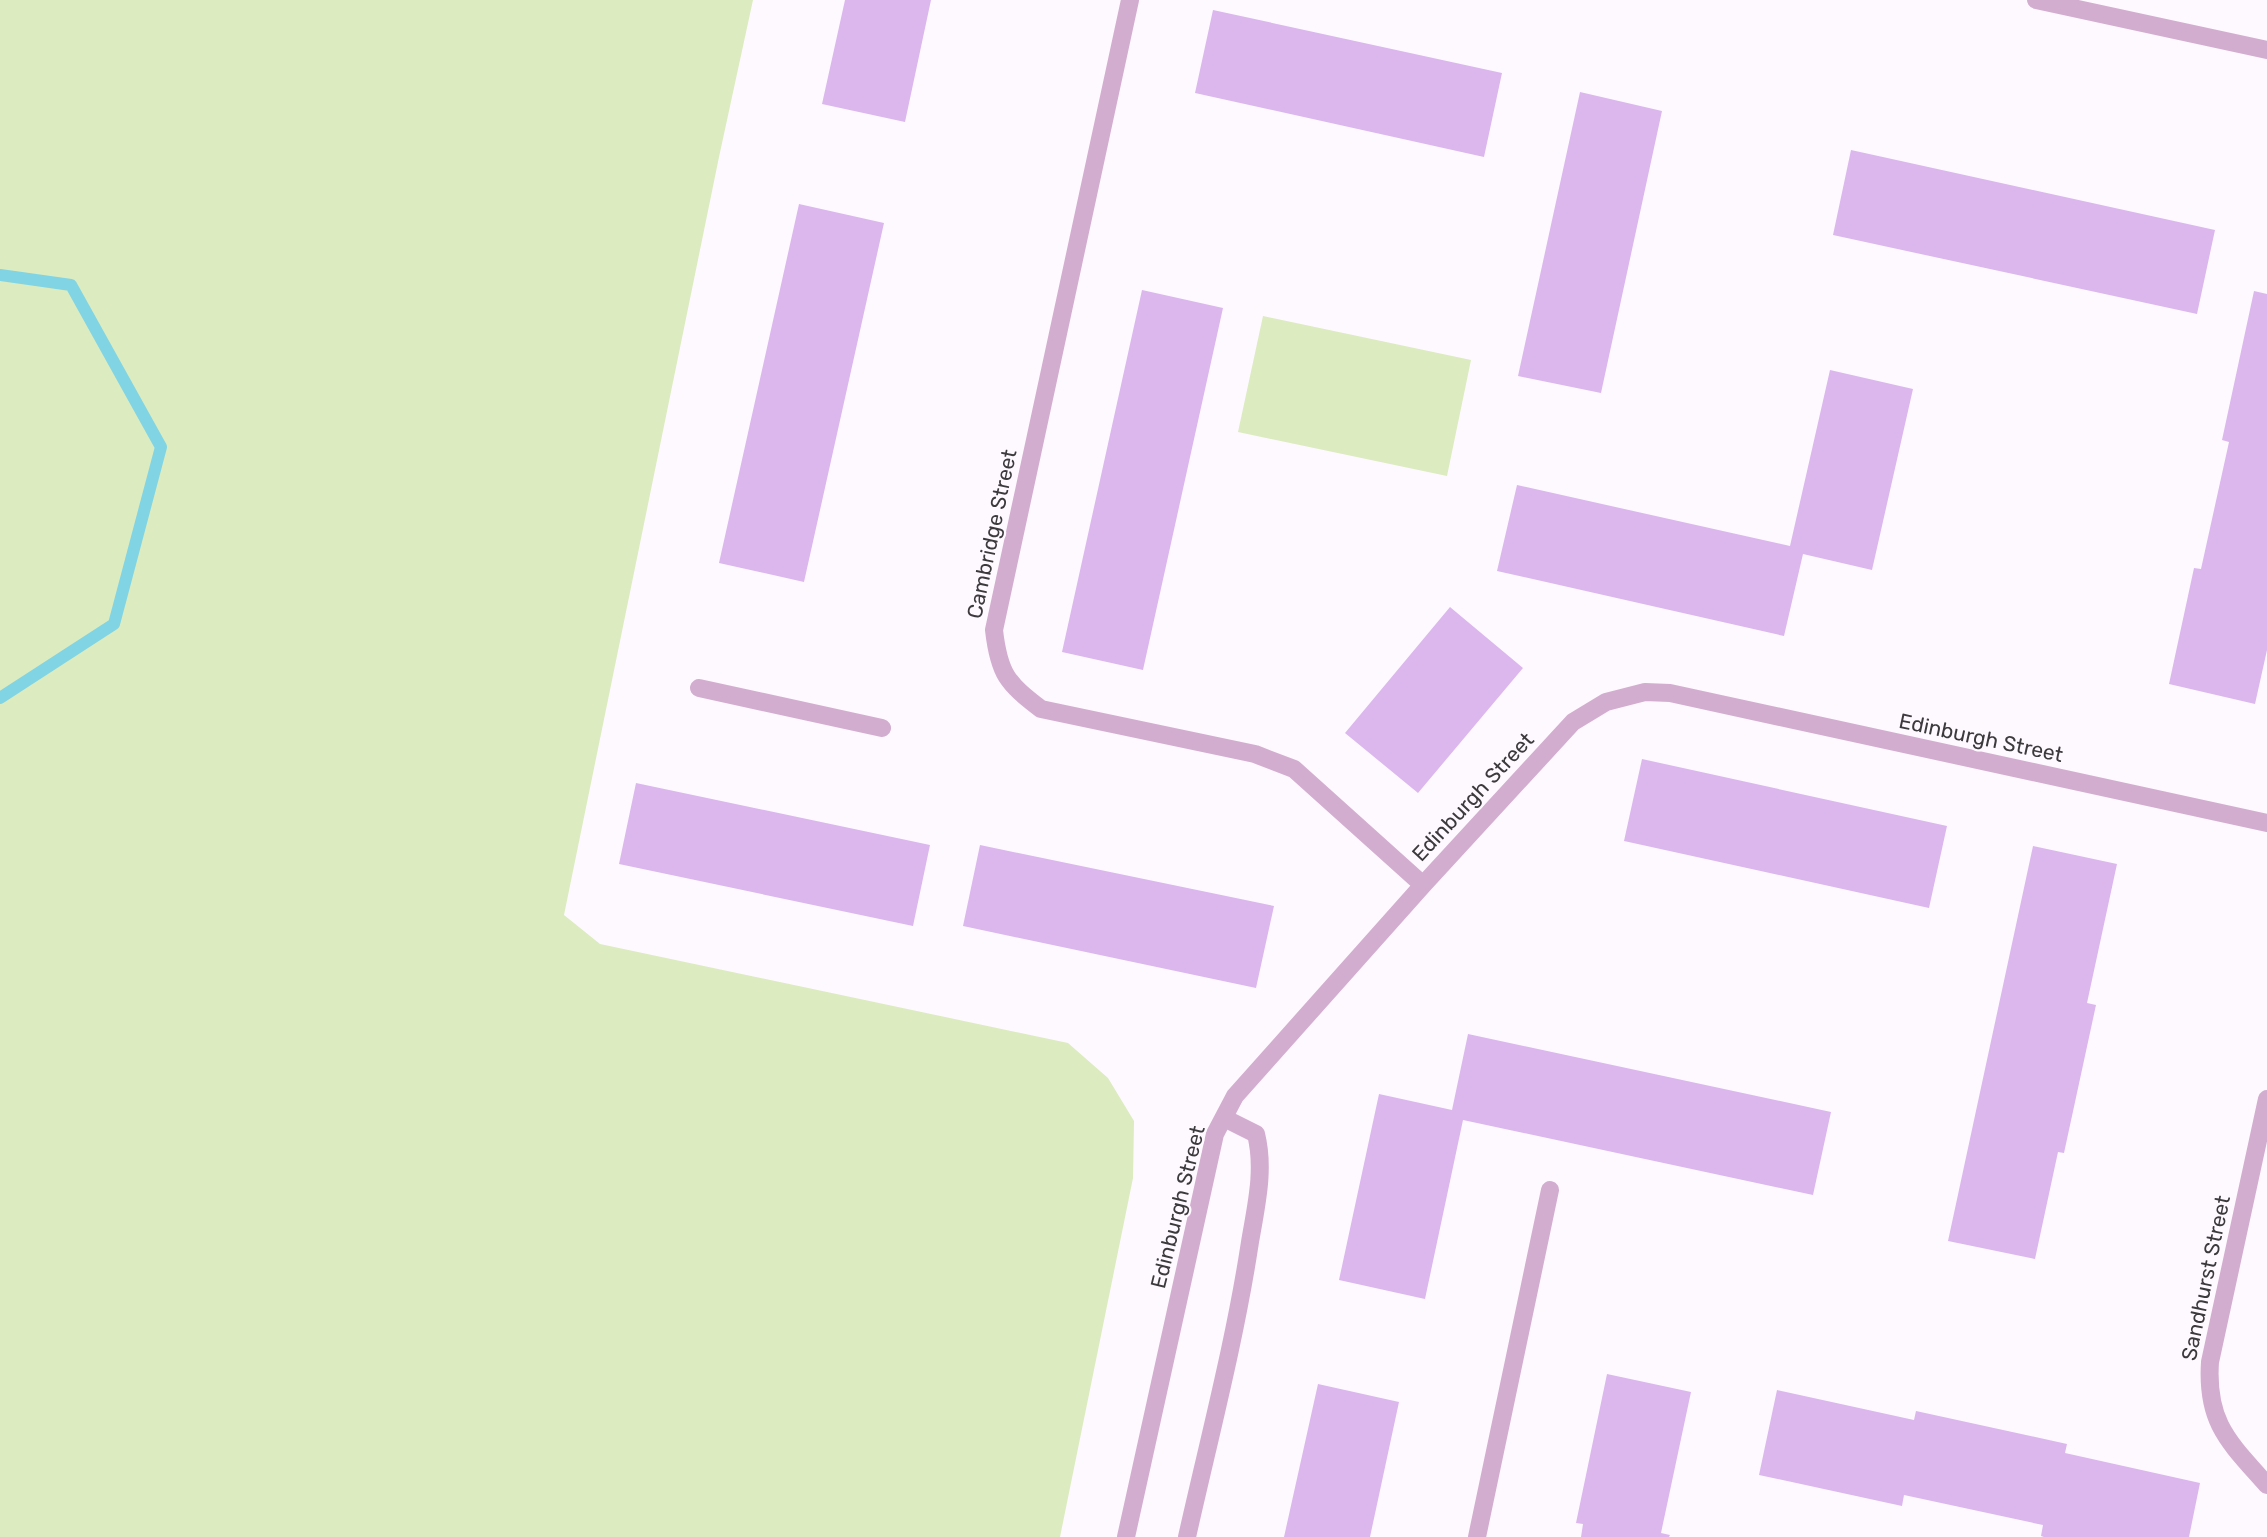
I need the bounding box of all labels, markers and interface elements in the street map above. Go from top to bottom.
street label: Cambridge Street [961,447,1022,621]
street label: Edinburgh Street [1897,708,2065,767]
street label: Edinburgh Street [1407,727,1539,866]
street label: Edinburgh Street [1145,1123,1210,1291]
street label: Sandhurst Street [2176,1193,2235,1363]

